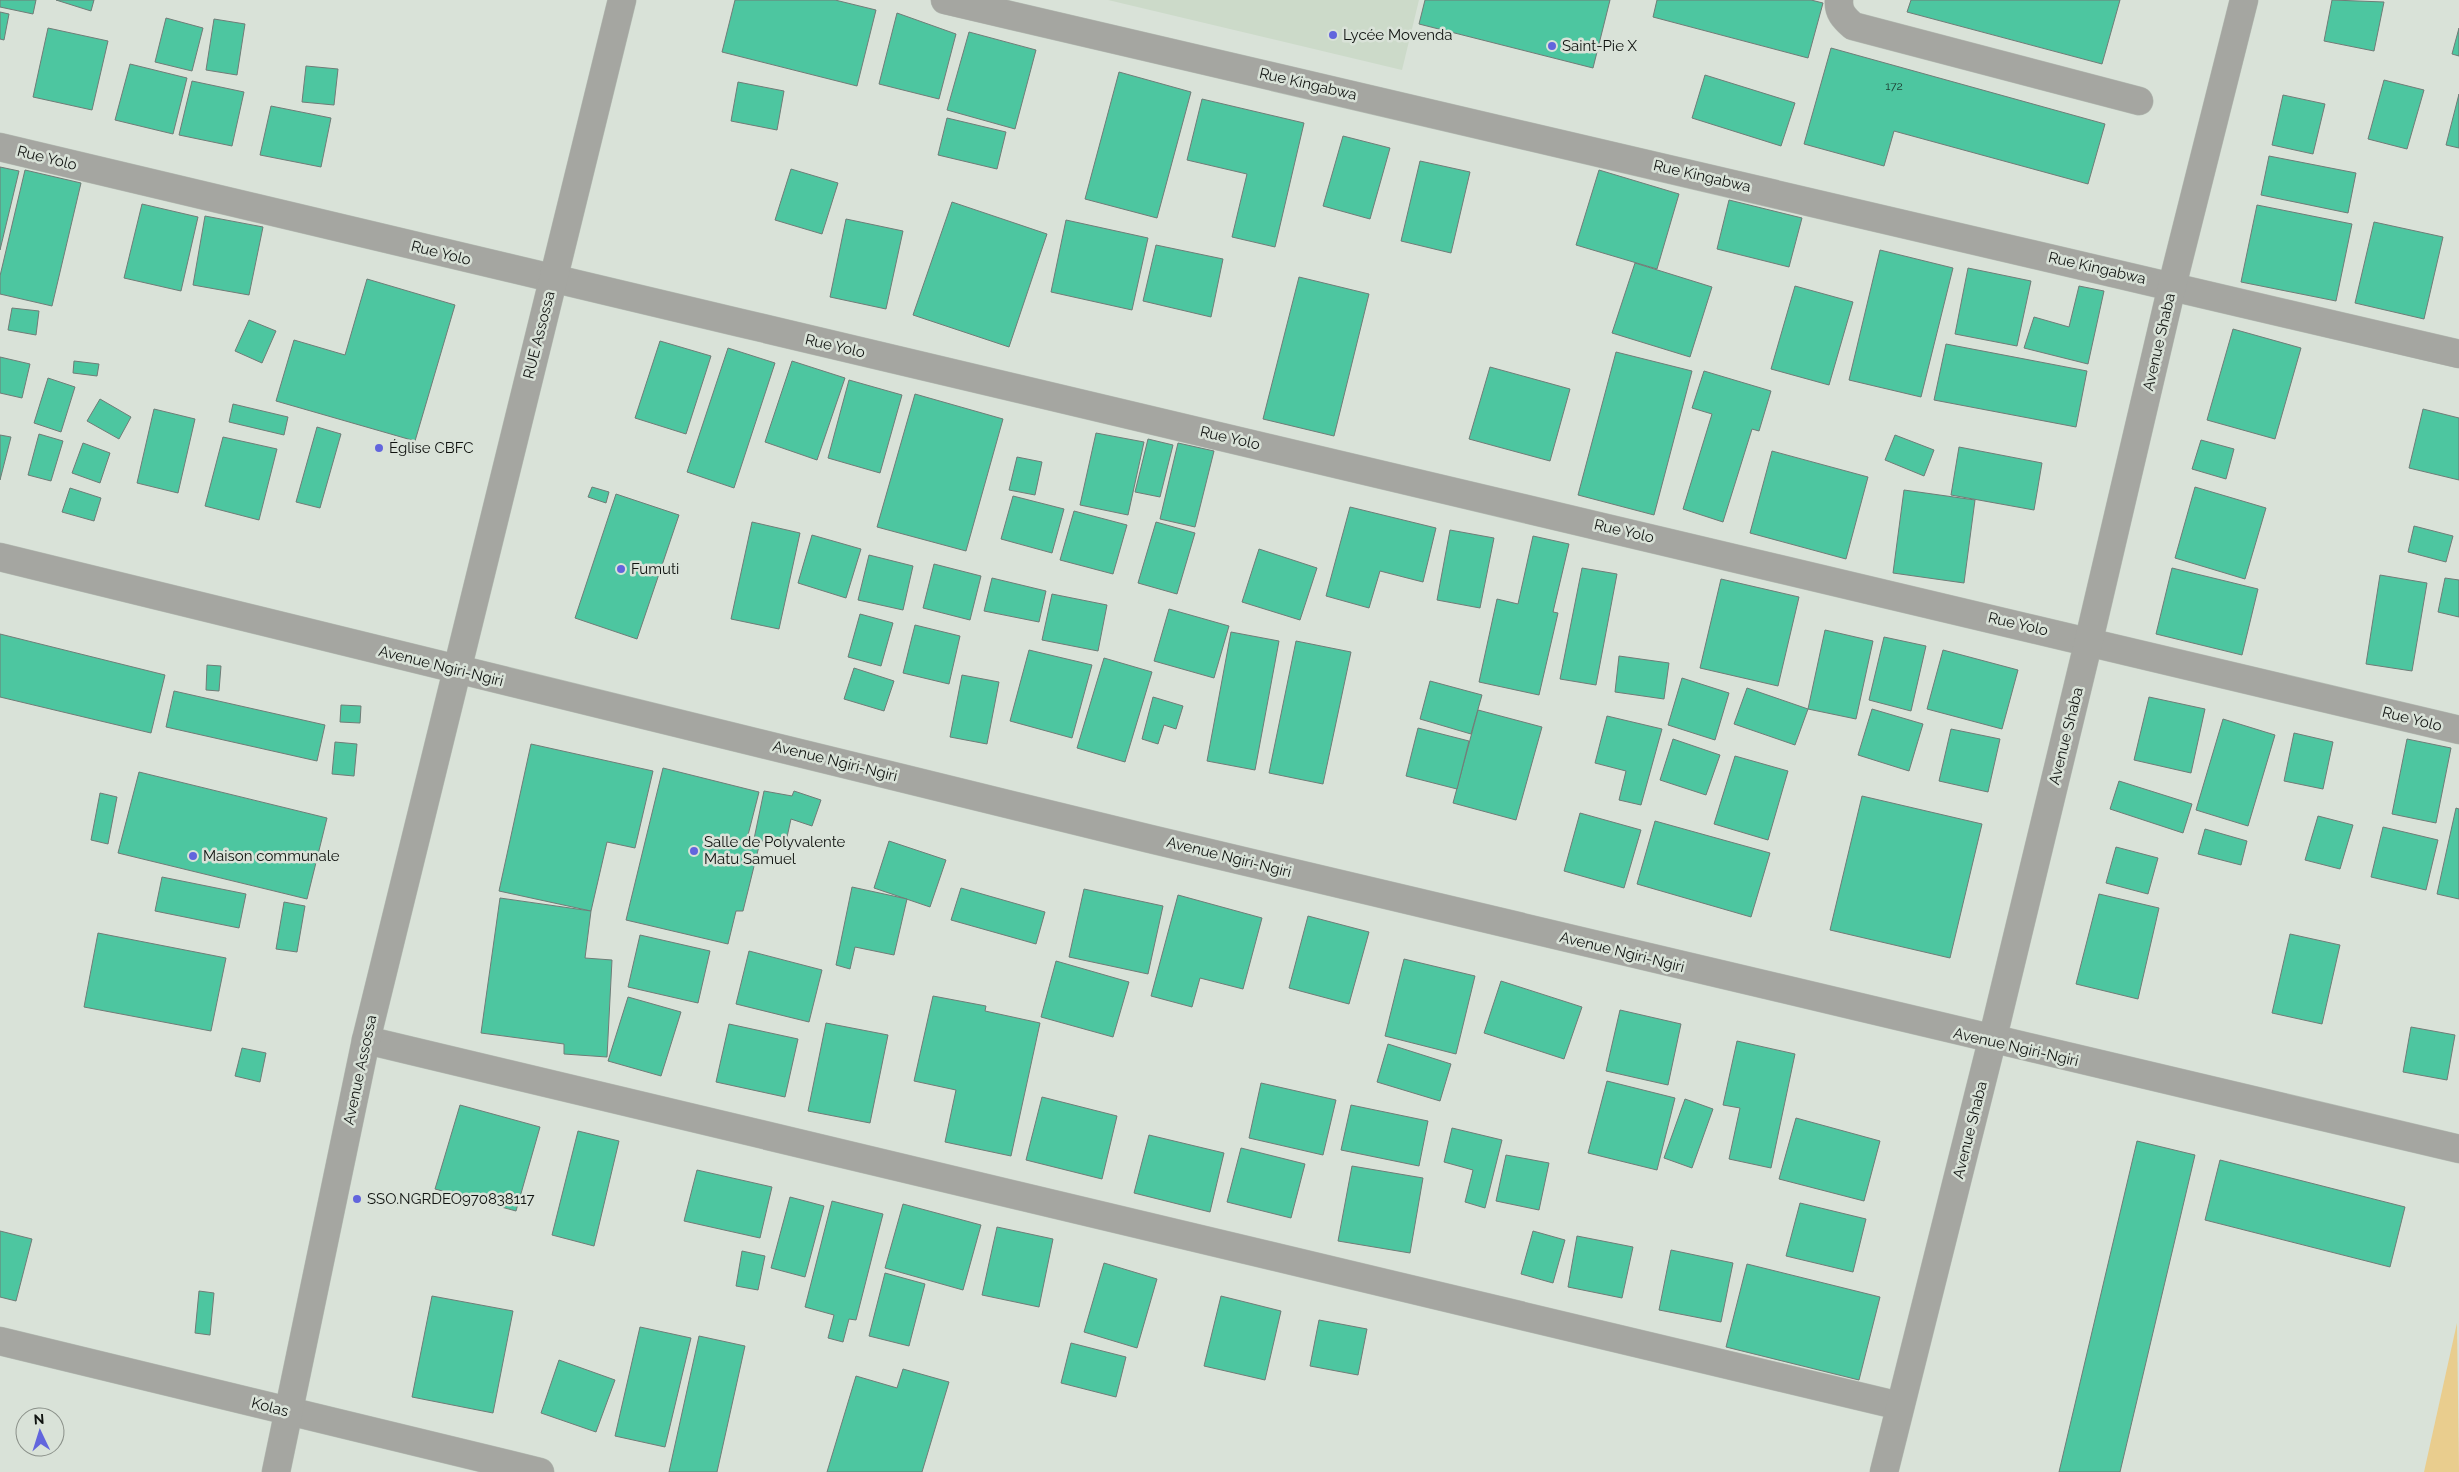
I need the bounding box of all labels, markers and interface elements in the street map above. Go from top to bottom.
place label: Lycée Movenda [1343,26,1452,44]
marker: Lycée Movenda [1327,29,1339,41]
place label: Saint-Pie X [1562,37,1638,55]
marker: Saint-Pie X [1546,40,1558,52]
street label: Rue Kingabwa [1258,64,1358,104]
house number: 172 [1885,79,1903,93]
street label: Rue Yolo [15,142,79,174]
street label: Rue Kingabwa [1652,156,1752,196]
street label: Rue Yolo [409,237,473,269]
street label: Rue Kingabwa [2047,248,2147,288]
street label: RUE Assossa [519,289,559,381]
street label: Avenue Shaba [2139,291,2179,393]
street label: Rue Yolo [803,330,867,362]
street label: Rue Yolo [1198,422,1262,454]
place label: Église CBFC [389,439,474,457]
marker: Église CBFC [373,442,385,454]
street label: Rue Yolo [1592,515,1656,547]
place label: Fumuti [631,560,679,578]
marker: Fumuti [615,563,627,575]
street label: Rue Yolo [1986,608,2050,640]
street label: Avenue Ngiri-Ngiri [377,642,505,690]
street label: Avenue Shaba [2045,685,2087,787]
street label: Rue Yolo [2380,703,2444,735]
street label: Avenue Ngiri-Ngiri [771,737,899,785]
place label: Salle de Polyvalente Matu Samuel [704,833,846,868]
street label: Avenue Ngiri-Ngiri [1165,833,1293,881]
marker: Salle de Polyvalente Matu Samuel [688,845,700,857]
place label: Maison communale [203,847,340,865]
marker: Maison communale [187,850,199,862]
street label: Avenue Ngiri-Ngiri [1558,928,1686,976]
street label: Avenue Assossa [340,1013,380,1127]
street label: Avenue Ngiri-Ngiri [1952,1024,2080,1070]
street label: Avenue Shaba [1949,1079,1991,1181]
place label: SSO.NGRDEO970838117 [367,1190,535,1208]
marker: SSO.NGRDEO970838117 [351,1193,363,1205]
street label: Kolas [250,1394,290,1420]
north arrow [15,1407,65,1457]
text: N [33,1411,45,1427]

